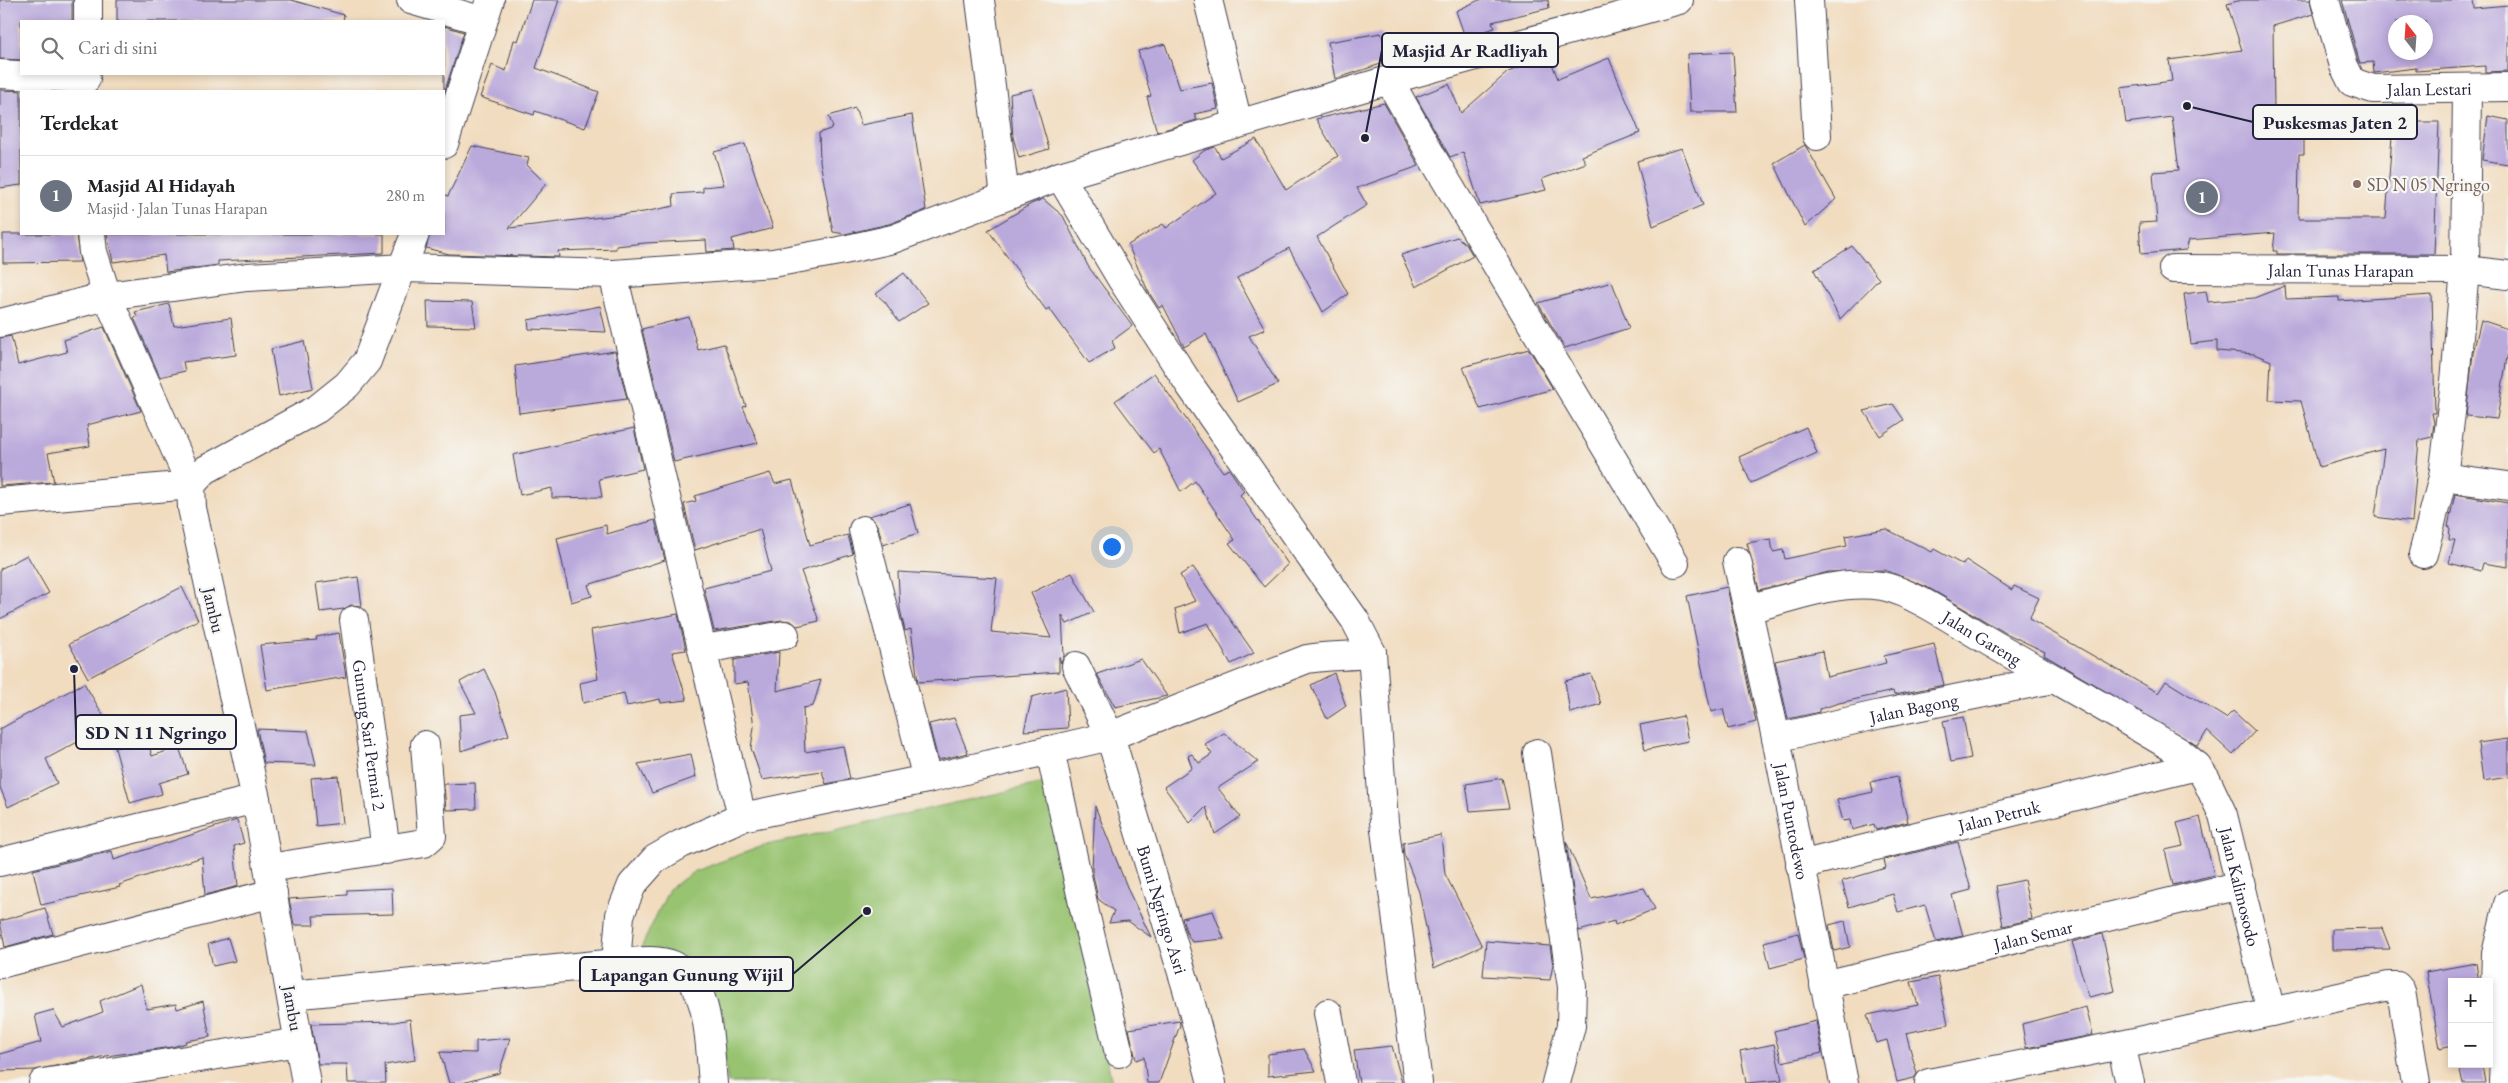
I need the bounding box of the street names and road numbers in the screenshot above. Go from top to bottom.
street label: Jalan Lestari [2385,76,2472,100]
street label: Jalan Tunas Harapan [2266,258,2415,281]
street label: Jambu [197,583,231,636]
street label: Jalan Gareng [1937,604,2026,670]
street label: Gunung Sari Permai 2 [348,658,392,812]
street label: Jalan Bagong [1865,687,1960,728]
street label: Jalan Puntodewo [1769,759,1815,882]
street label: Jalan Petruk [1954,794,2043,837]
street label: Jalan Kalimosodo [2214,823,2266,949]
street label: Bumi Ngringo Asri [1132,842,1193,977]
street label: Jalan Semar [1989,914,2075,956]
street label: Jambu [277,981,308,1033]

